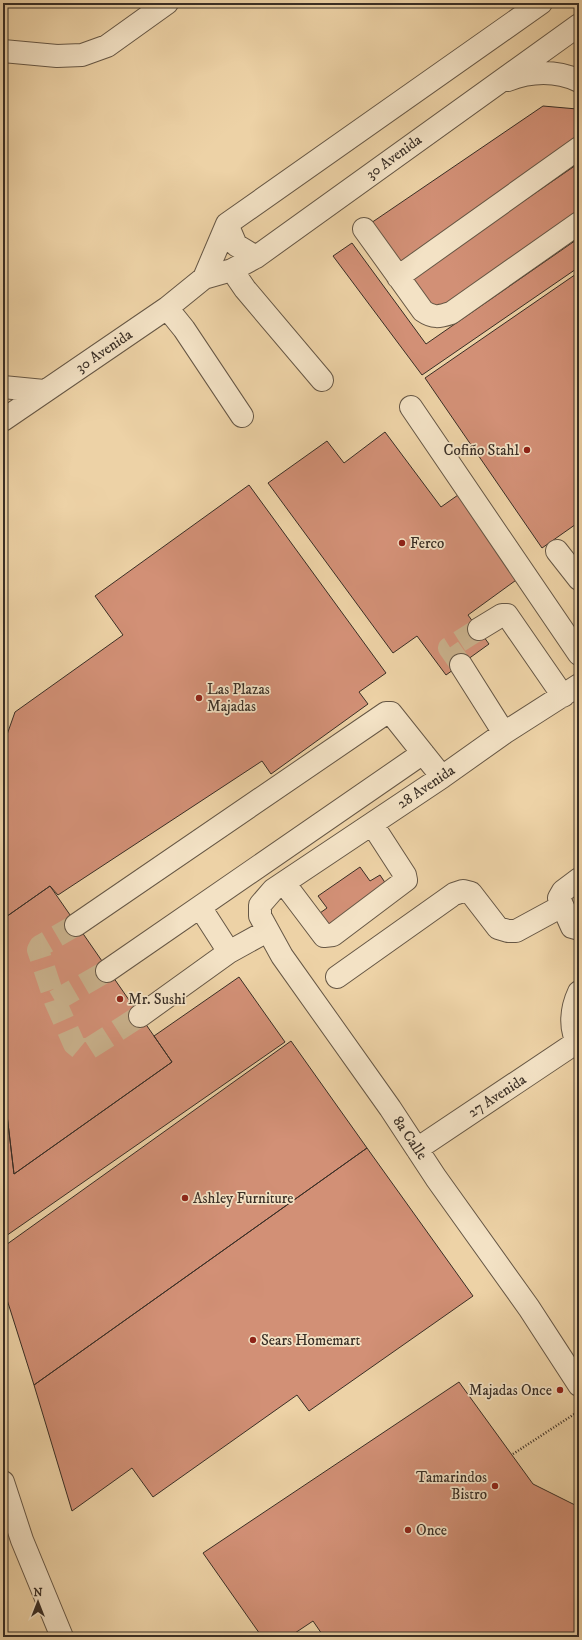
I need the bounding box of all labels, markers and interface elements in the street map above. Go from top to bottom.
street label: 30 Avenida [362,130,426,184]
street label: 30 Avenida [72,325,137,377]
place label: Cofiño Stahl [444,441,519,460]
marker: Cofiño Stahl [522,445,532,455]
place label: Ferco [410,534,444,553]
marker: Ferco [397,538,407,548]
place label: Las Plazas Majadas [207,680,270,716]
marker: Las Plazas Majadas [194,693,204,703]
street label: 28 Avenida [393,760,459,813]
place label: Mr. Sushi [128,990,186,1009]
marker: Mr. Sushi [115,994,125,1004]
street label: 27 Avenida [464,1070,530,1122]
street label: 8a Calle [389,1113,431,1163]
place label: Ashley Furniture [193,1189,294,1208]
marker: Ashley Furniture [180,1193,190,1203]
place label: Sears Homemart [261,1331,361,1350]
marker: Sears Homemart [248,1335,258,1345]
place label: Majadas Once [469,1381,552,1400]
marker: Majadas Once [555,1385,565,1395]
place label: Tamarindos Bistro [416,1468,487,1504]
marker: Tamarindos Bistro [490,1481,500,1491]
place label: Once [416,1521,447,1540]
marker: Once [403,1525,413,1535]
north arrow [18,1582,58,1622]
text: N [33,1586,43,1600]

